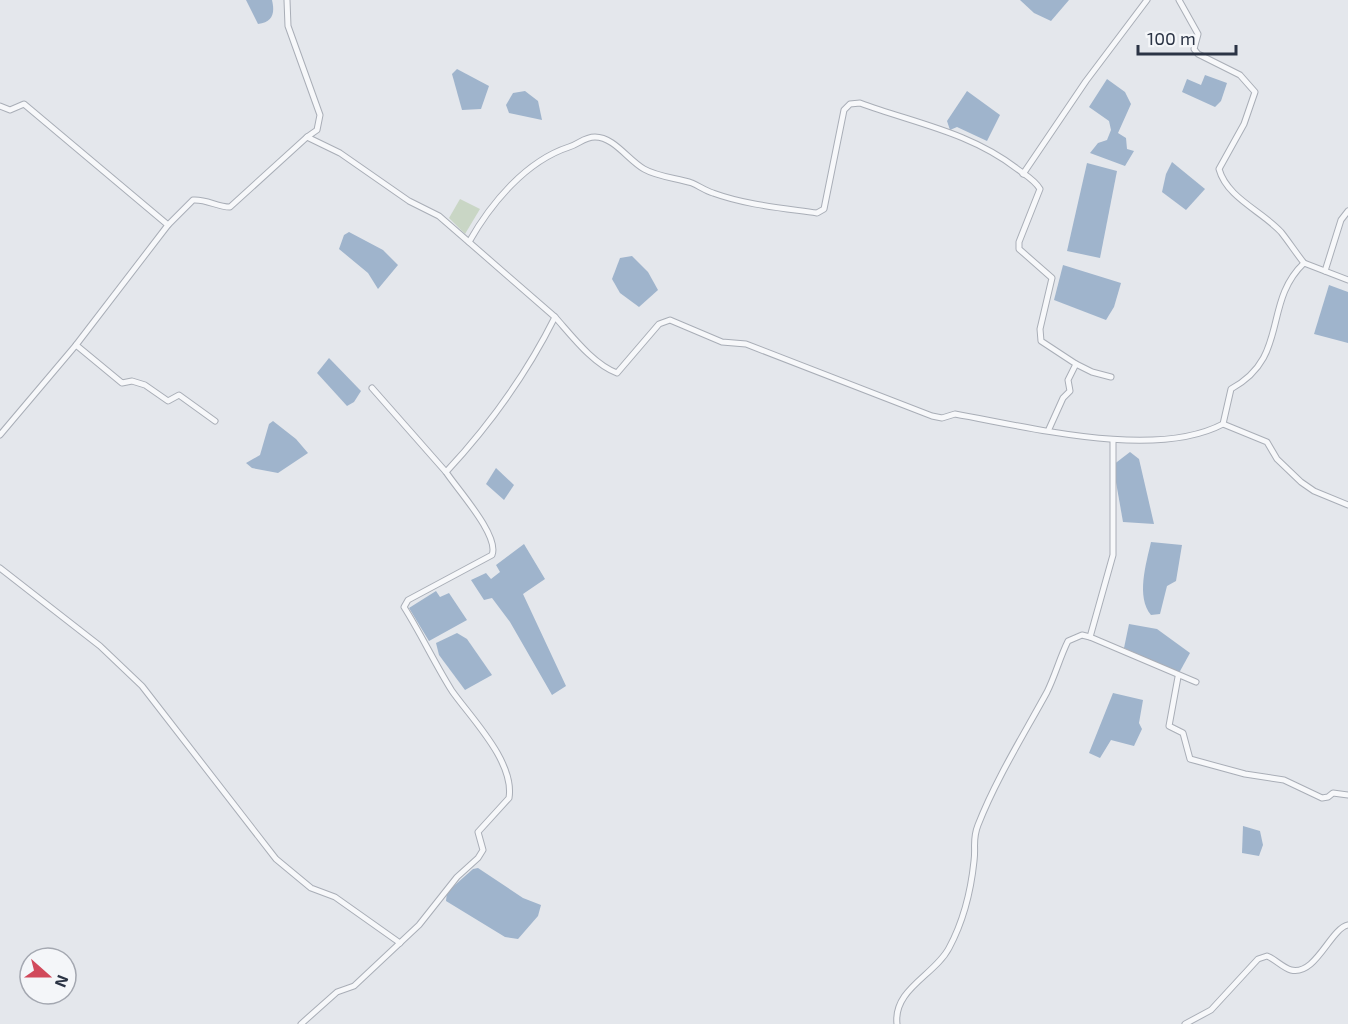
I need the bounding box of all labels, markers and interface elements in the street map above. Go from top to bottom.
scale bar [1138,18,1236,56]
text: 100 m [1147,27,1196,49]
north arrow [18,946,78,1006]
text: N [52,973,73,990]

